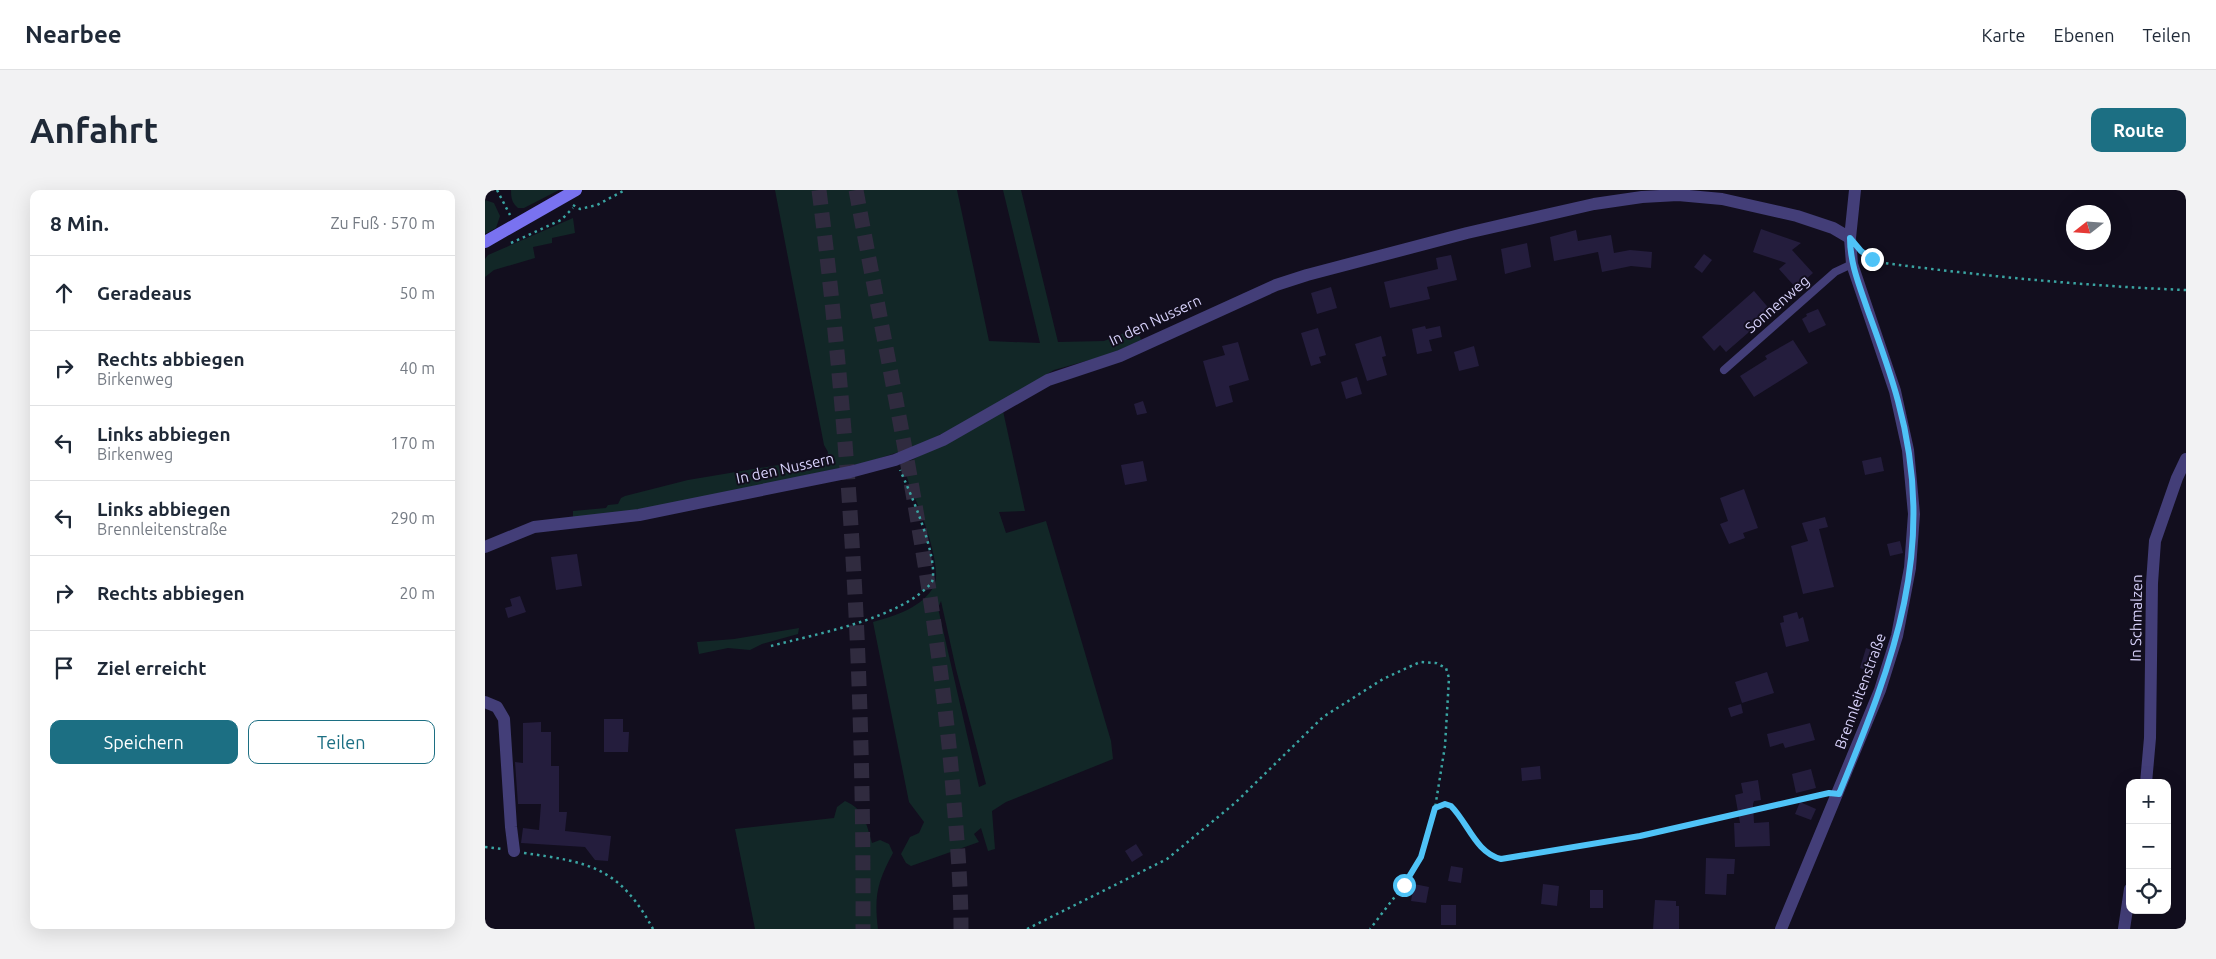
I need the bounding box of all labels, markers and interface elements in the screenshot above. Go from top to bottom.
text: Nearbee [25,21,122,48]
text: Karte [1982,25,2026,45]
text: Ebenen [2054,25,2115,45]
text: Teilen [2143,25,2191,45]
button: Route [2091,108,2186,152]
text: Anfahrt [30,110,158,150]
north arrow [2066,205,2111,250]
text: 8 Min. [50,211,109,235]
text: Zu Fuß · 570 m [330,214,435,232]
route end [1861,248,1884,271]
street label: Sonnenweg [1742,272,1812,336]
icon: ahead [50,279,78,307]
text: Geradeaus [97,282,192,304]
text: 50 m [399,284,435,302]
street label: In den Nussern [1106,291,1204,349]
text: Rechts abbiegen [97,348,245,370]
icon: right [50,354,78,382]
text: 40 m [399,359,435,377]
text: Birkenweg [97,370,173,388]
text: Links abbiegen [97,423,231,445]
icon: left [50,429,78,457]
text: 170 m [390,434,435,452]
text: Birkenweg [97,445,173,463]
street label: In den Nussern [734,449,836,487]
text: Links abbiegen [97,498,231,520]
icon: left [50,504,78,532]
text: 290 m [390,509,435,527]
text: Brennleitenstraße [97,520,227,538]
street label: In Schmalzen [2127,574,2145,662]
icon: right [50,579,78,607]
text: Rechts abbiegen [97,582,245,604]
text: 20 m [399,584,435,602]
street label: Brennleitenstraße [1831,631,1889,751]
icon: arrive [50,654,78,682]
text: Ziel erreicht [97,657,206,679]
button: Speichern [50,720,238,764]
button: Teilen [248,720,435,764]
map controls [2126,779,2171,914]
button: + [2126,779,2171,824]
button: − [2126,824,2171,869]
button: locate [2126,869,2171,914]
route start [1393,874,1416,897]

